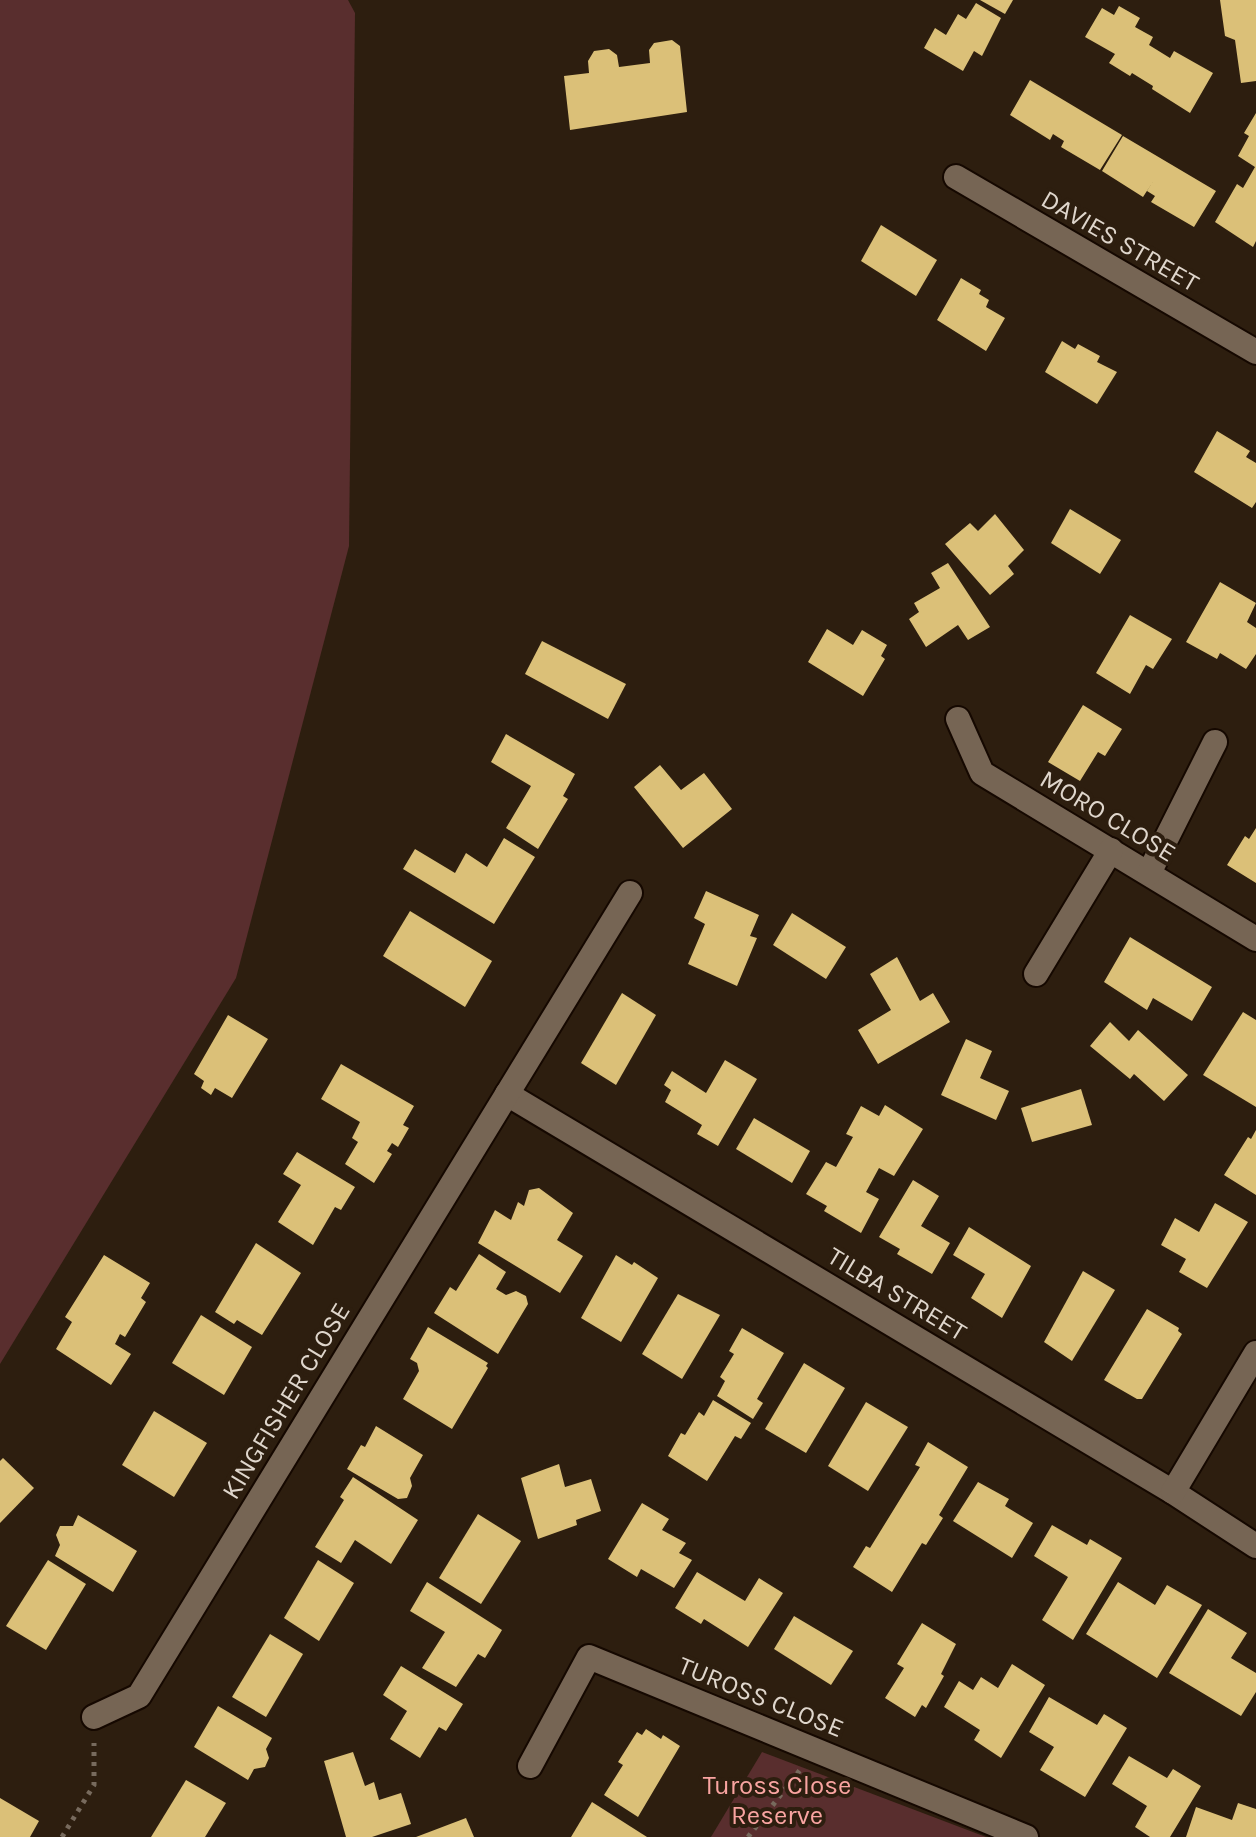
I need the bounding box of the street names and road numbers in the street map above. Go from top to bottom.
street label: DAVIES STREET [1036,183,1204,299]
street label: MORO CLOSE [1034,763,1182,869]
street label: TILBA STREET [822,1240,972,1348]
street label: KINGFISHER CLOSE [215,1297,357,1505]
street label: TUROSS CLOSE [674,1650,848,1744]

